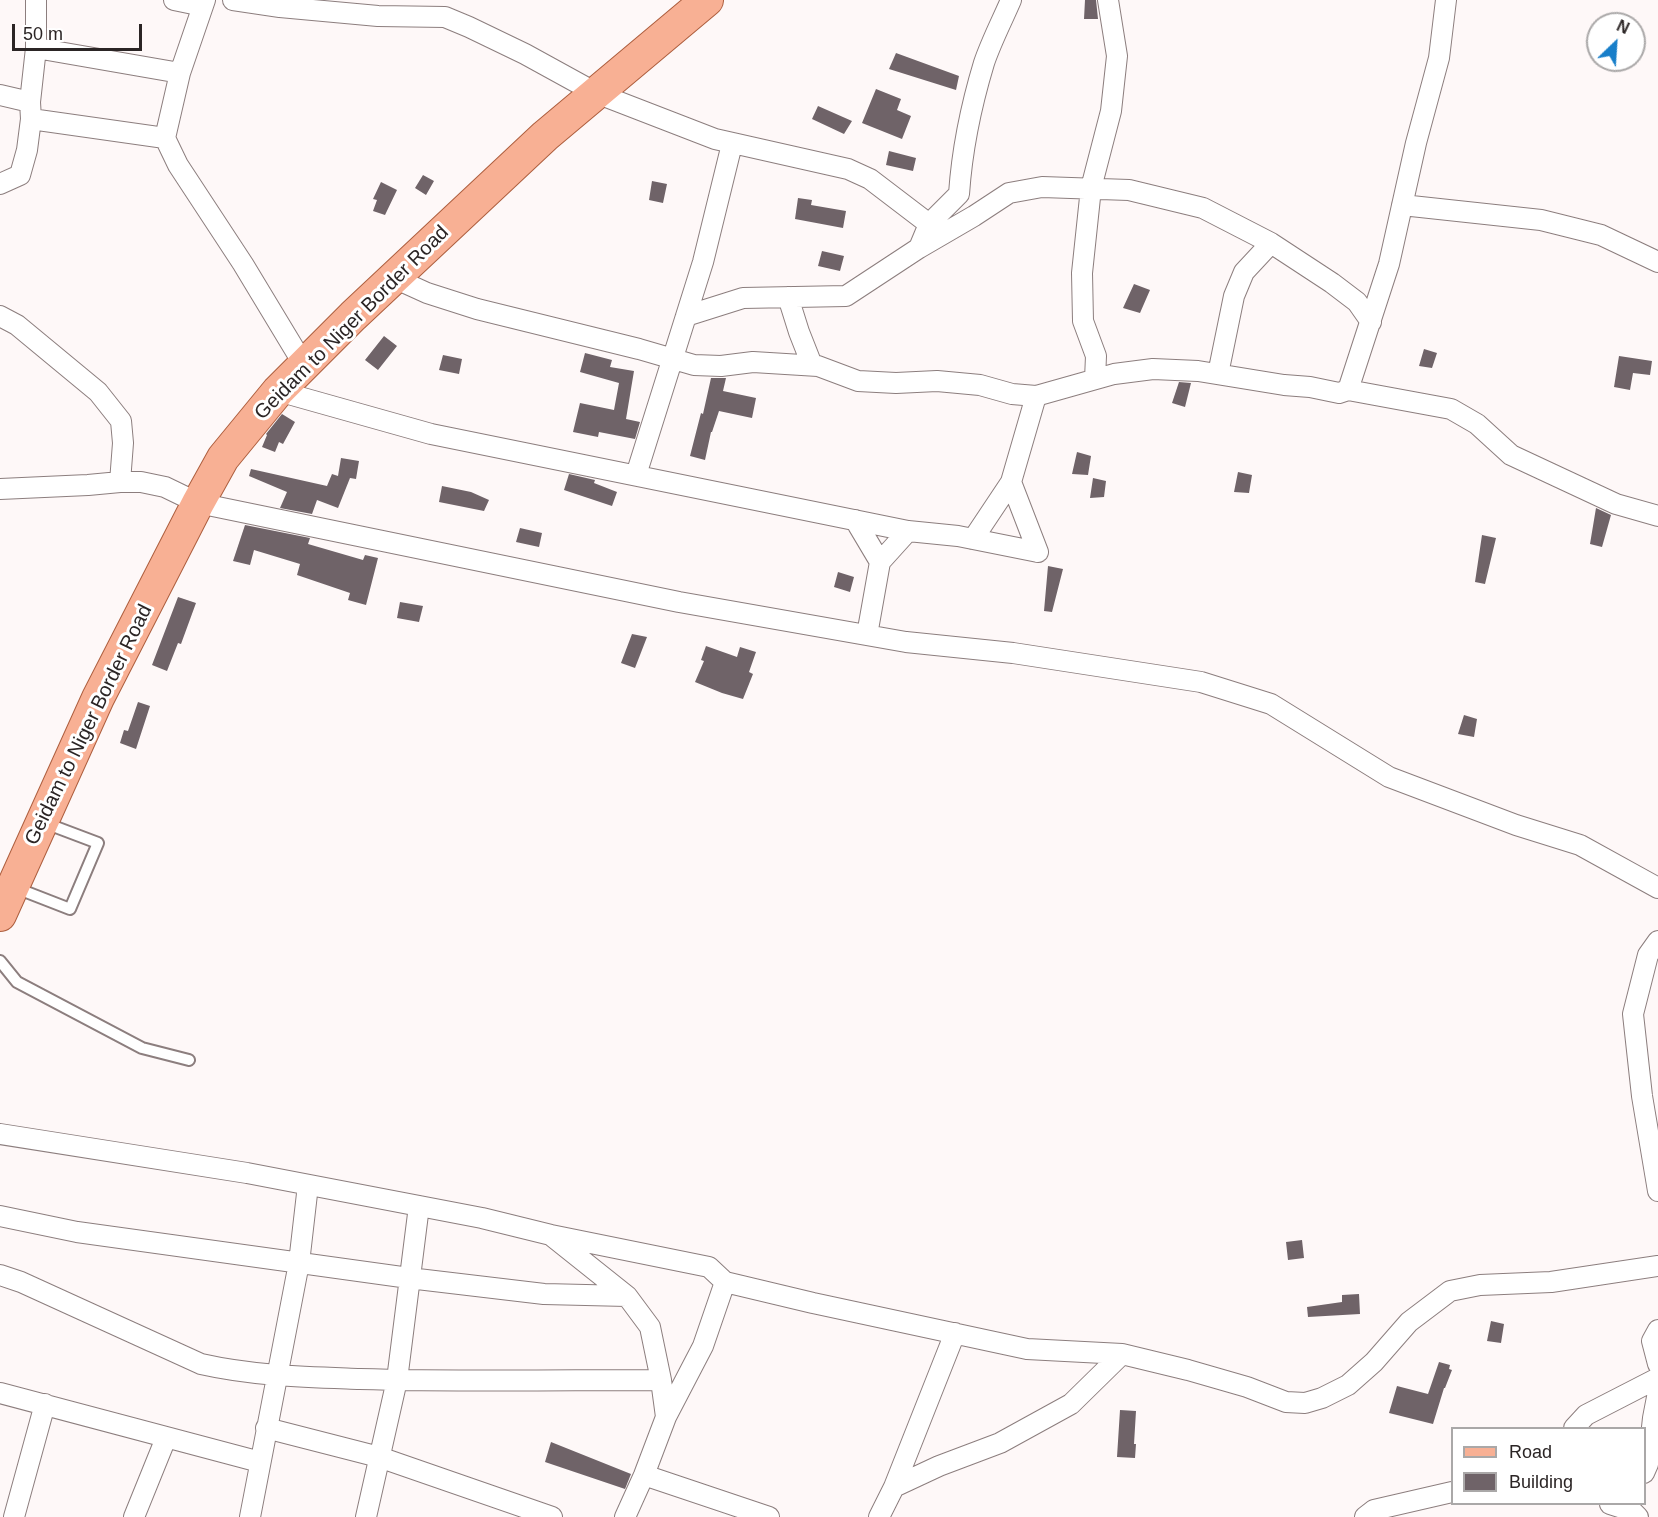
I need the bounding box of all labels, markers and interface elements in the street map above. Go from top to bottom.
scale bar [15,12,146,50]
north arrow [1586,12,1646,72]
text: N [1614,17,1632,37]
text: 50 m [23,24,63,44]
street label: Geidam to Niger Border Road [250,221,454,425]
street label: Geidam to Niger Border Road [20,601,158,849]
legend [1451,1427,1646,1505]
text: Road [1509,1442,1552,1462]
text: Building [1509,1472,1573,1492]

